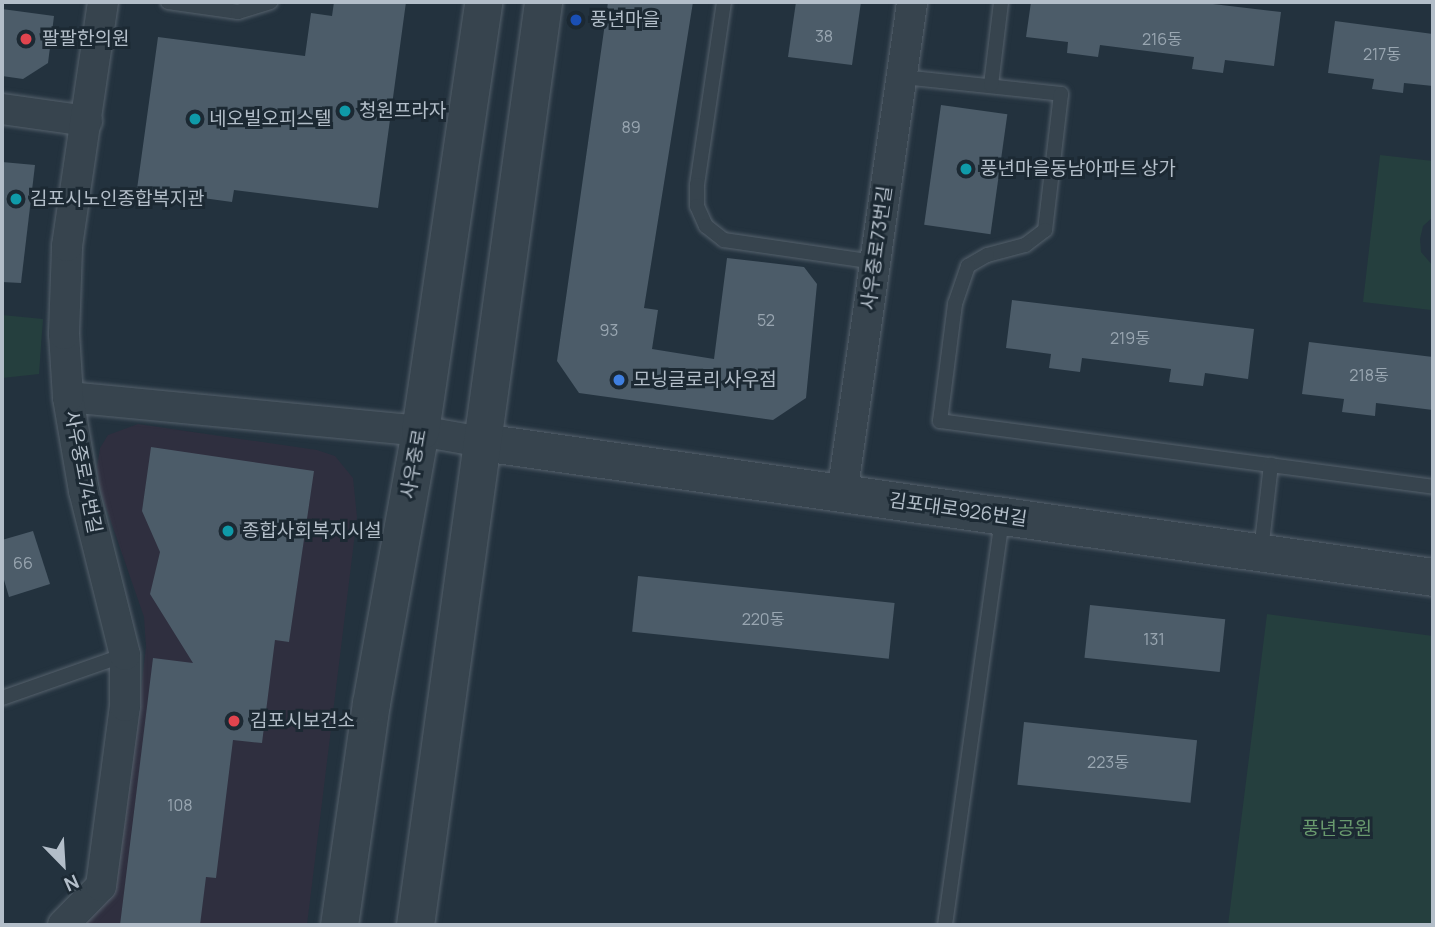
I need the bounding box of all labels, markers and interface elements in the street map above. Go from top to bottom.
place label: 풍년마을 [590,9,660,31]
marker: 풍년마을 [568,12,584,28]
house number: 38 [815,26,833,46]
place label: 팔팔한의원 [42,28,129,50]
marker: 팔팔한의원 [16,29,36,49]
house number: 216동 [1142,29,1182,49]
house number: 217동 [1363,44,1401,64]
place label: 청원프라자 [359,100,446,122]
marker: 청원프라자 [337,103,353,119]
place label: 네오빌오피스텔 [209,108,331,130]
marker: 네오빌오피스텔 [187,111,203,127]
house number: 89 [621,117,641,137]
place label: 풍년마을동남아파트 상가 [980,158,1176,180]
marker: 풍년마을동남아파트 상가 [958,161,974,177]
street label: 사우중로73번길 [857,185,897,311]
place label: 김포시노인종합복지관 [30,188,205,210]
marker: 김포시노인종합복지관 [8,191,24,207]
house number: 52 [757,310,775,330]
house number: 93 [600,320,618,340]
house number: 219동 [1110,328,1150,348]
house number: 218동 [1349,365,1389,385]
place label: 모닝글로리 사우점 [633,369,777,391]
marker: 모닝글로리 사우점 [611,372,627,388]
street label: 사우중로74번길 [60,409,106,535]
street label: 사우중로 [397,428,431,500]
street label: 김포대로926번길 [887,489,1029,531]
place label: 종합사회복지시설 [242,520,382,542]
marker: 종합사회복지시설 [220,523,236,539]
house number: 66 [13,553,33,573]
house number: 220동 [742,609,784,629]
house number: 131 [1143,629,1165,649]
place label: 김포시보건소 [250,710,355,732]
marker: 김포시보건소 [224,711,244,731]
house number: 223동 [1087,752,1129,772]
house number: 108 [167,795,193,815]
park label: 풍년공원 [1302,818,1372,840]
north arrow [28,829,98,899]
text: N [60,869,83,898]

